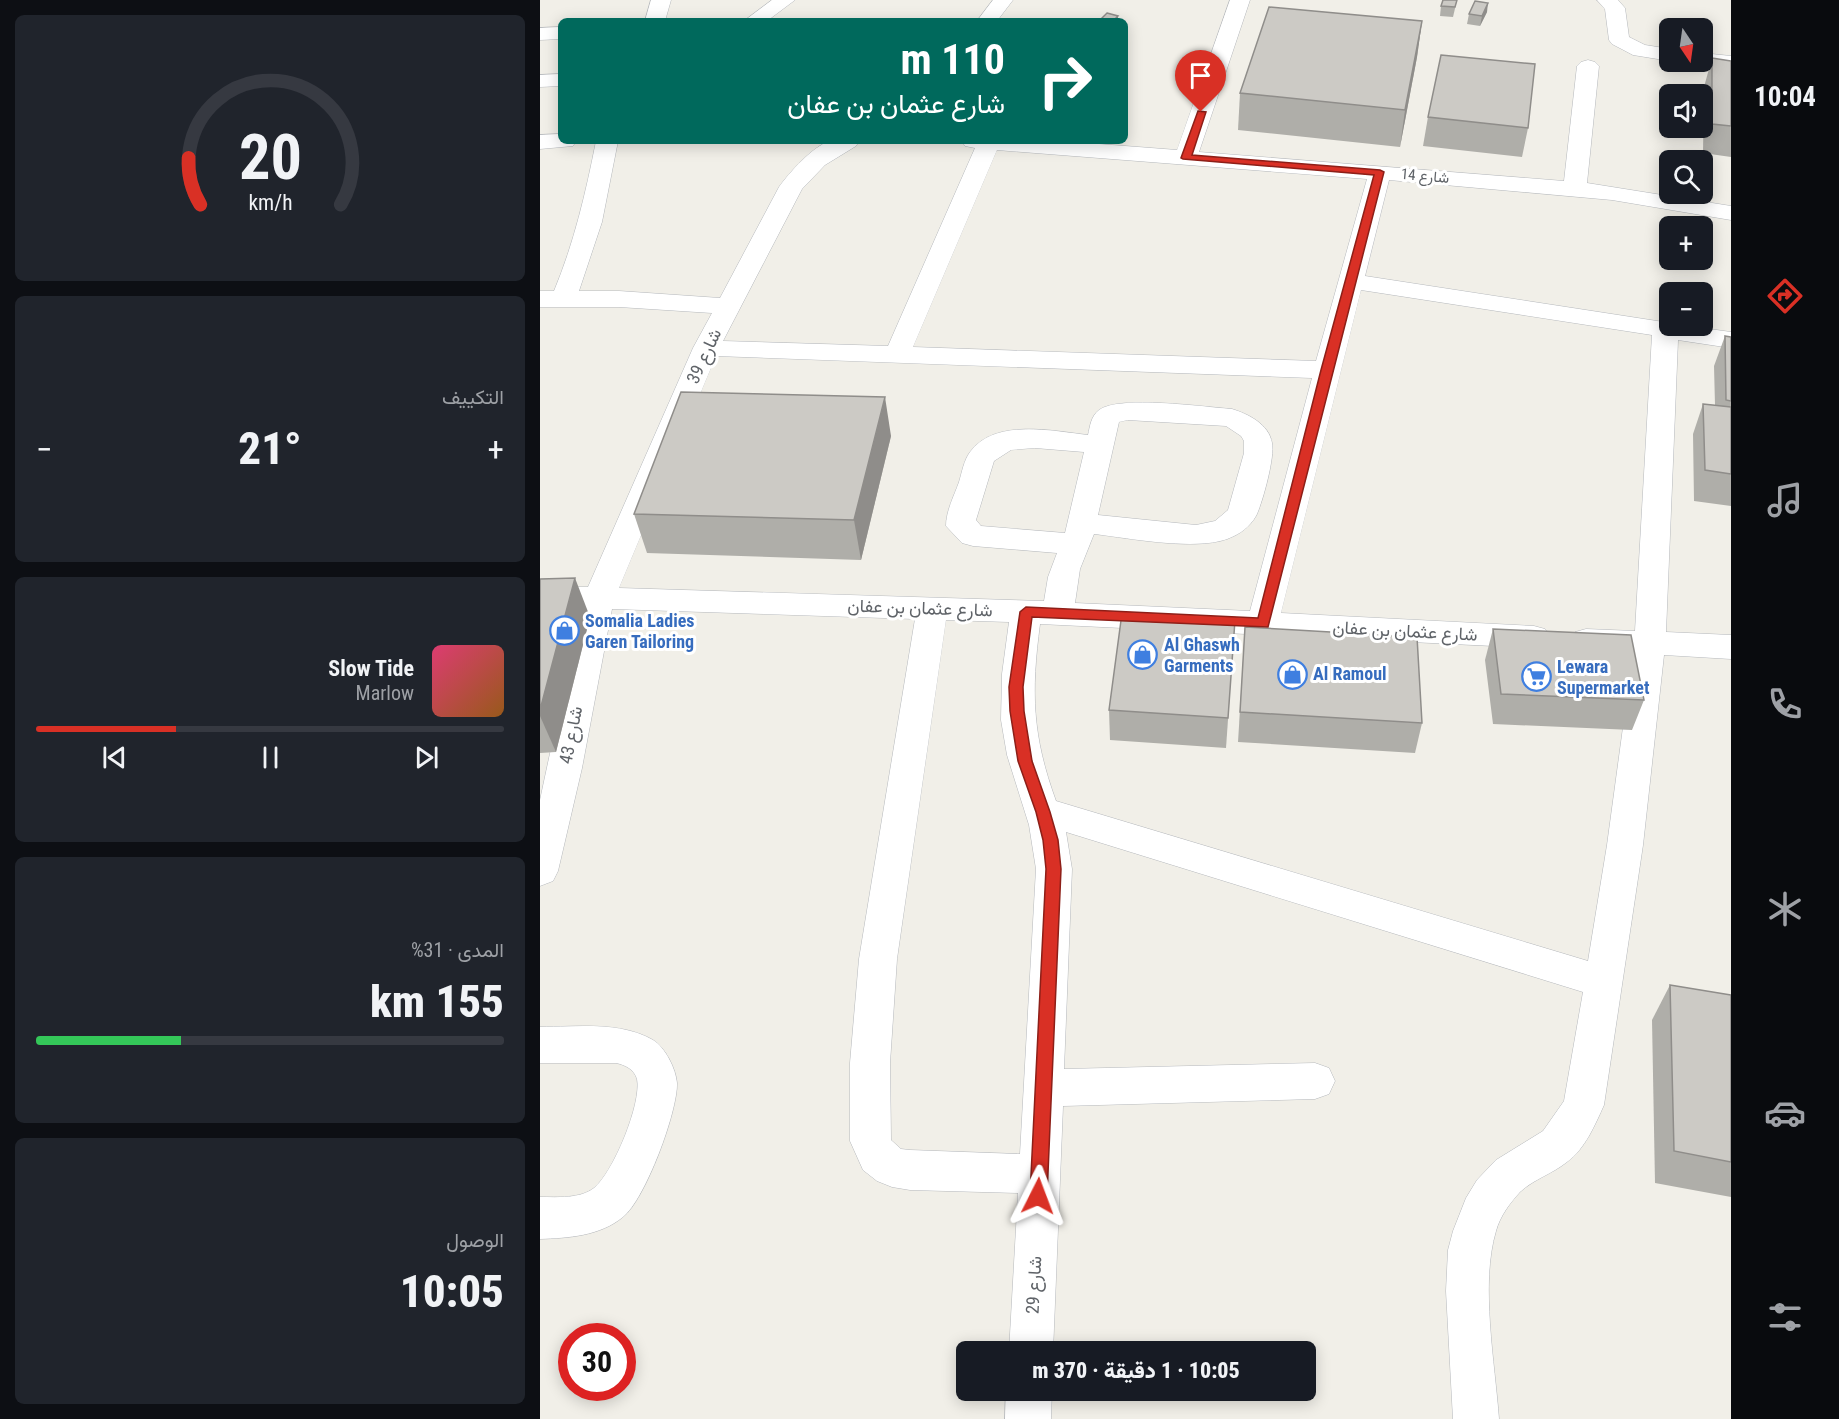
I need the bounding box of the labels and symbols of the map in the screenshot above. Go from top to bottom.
north arrow [1659,18,1713,72]
pin [1175,50,1226,112]
street label: شارع 14 [1400,165,1450,189]
street label: شارع 39 [682,325,727,387]
street label: شارع عثمان بن عفان [847,594,993,623]
place label: Somalia Ladies Garen Tailoring [585,610,695,652]
shop icon: Somalia Ladies Garen Tailoring [548,615,580,647]
street label: شارع عثمان بن عفان [1332,616,1478,647]
place label: Al Ghaswh Garments [1164,634,1240,676]
shop icon: Al Ghaswh Garments [1127,639,1159,671]
place label: Lewara Supermarket [1557,656,1650,698]
shop icon: Al Ramoul [1276,658,1308,690]
supermarket icon: Lewara Supermarket [1520,661,1552,693]
place label: Al Ramoul [1313,663,1387,684]
street label: شارع 43 [555,704,588,766]
position arrow [1006,1164,1070,1228]
street label: شارع 29 [1021,1255,1048,1315]
speed limit sign: 30 [558,1323,636,1401]

